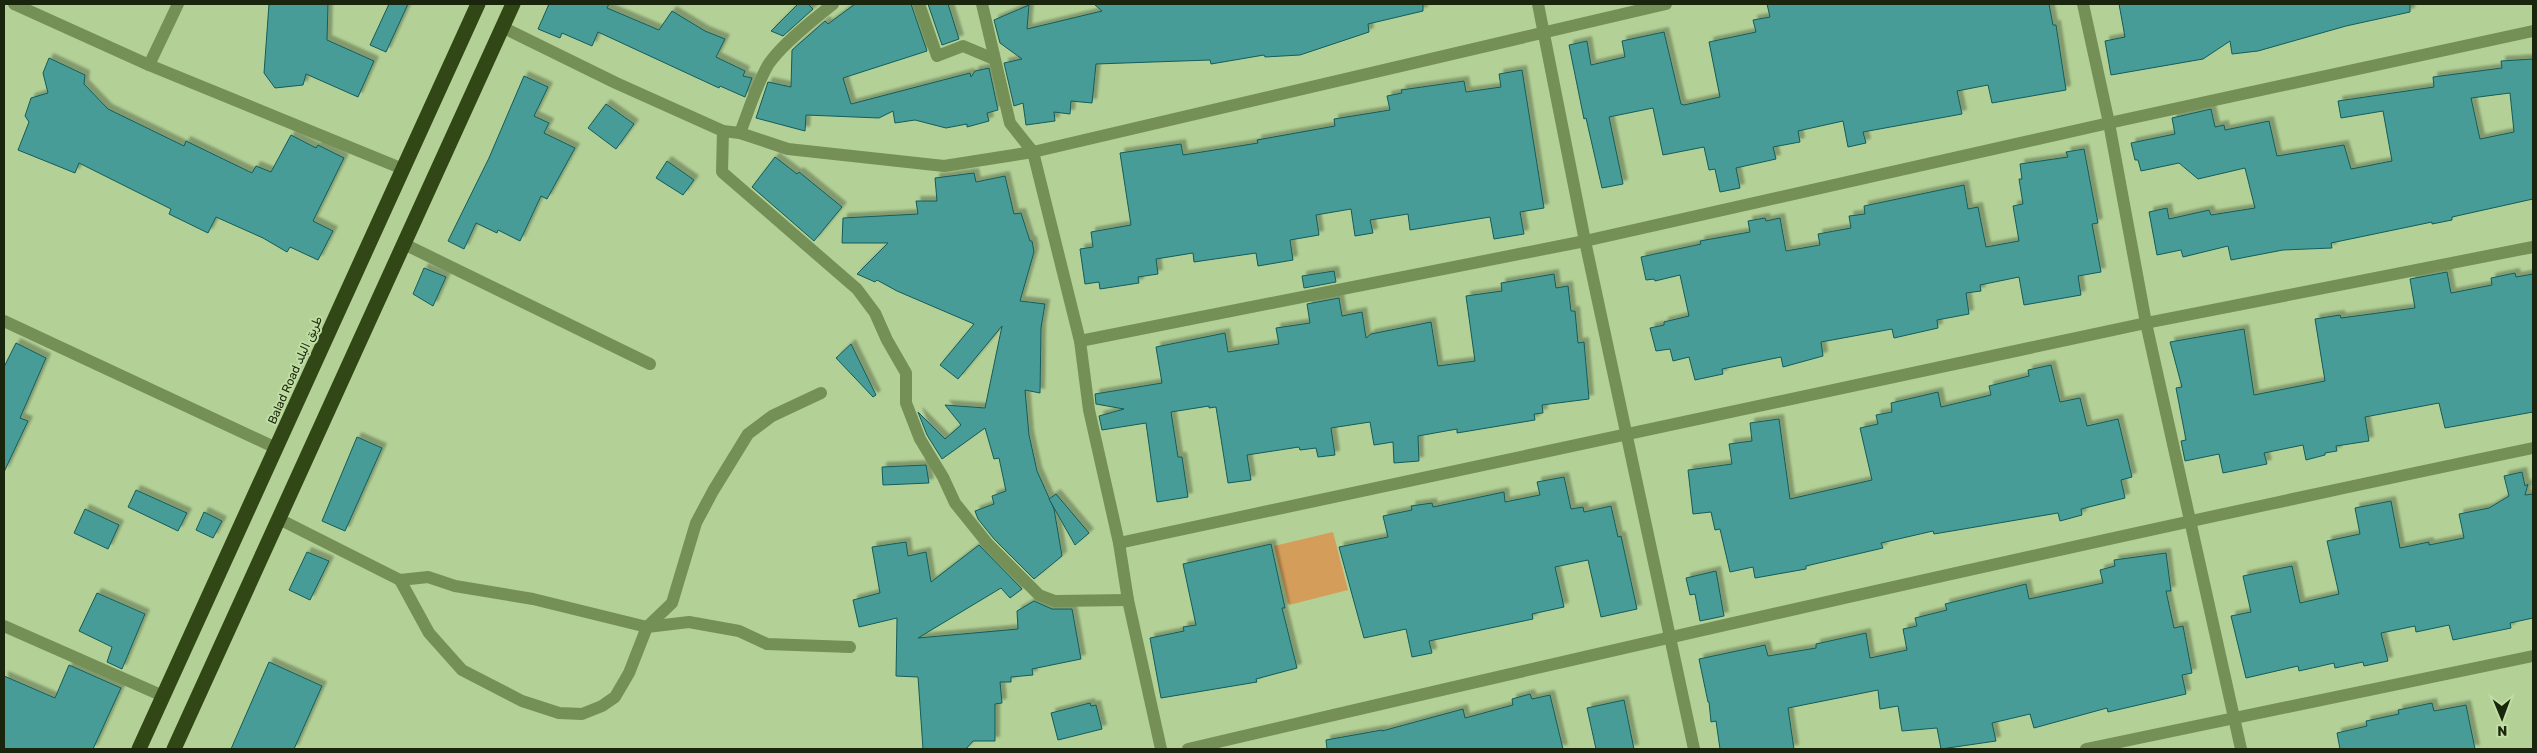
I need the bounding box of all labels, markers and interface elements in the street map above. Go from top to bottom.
street label: Balad Road طريق البلد [265,314,326,427]
north arrow [2477,693,2527,743]
text: N [2497,722,2507,739]

